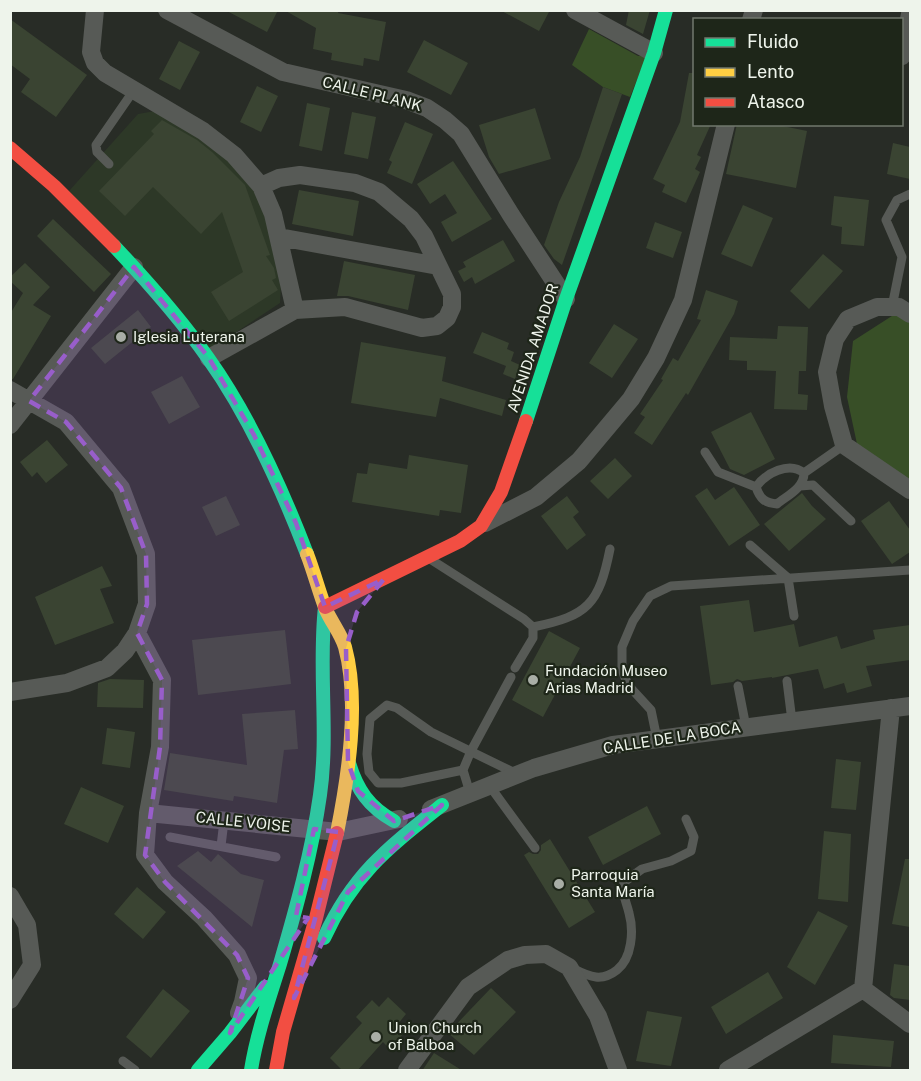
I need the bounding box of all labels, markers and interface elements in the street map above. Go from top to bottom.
legend [693,18,903,126]
text: Fluido [747,31,799,52]
text: Lento [747,61,794,82]
street label: CALLE PLANK [321,73,424,114]
text: Atasco [747,91,805,112]
street label: AVENIDA AMADOR [504,281,561,414]
place label: Iglesia Luterana [133,328,245,345]
marker: Iglesia Luterana [114,330,128,344]
place label: Fundación Museo Arias Madrid [545,662,668,696]
marker: Fundación Museo Arias Madrid [526,673,540,687]
street label: CALLE DE LA BOCA [602,718,742,757]
street label: CALLE VOISE [195,808,291,835]
place label: Parroquia Santa María [571,866,655,900]
marker: Parroquia Santa María [552,877,566,891]
place label: Union Church of Balboa [388,1019,482,1053]
marker: Union Church of Balboa [369,1030,383,1044]

